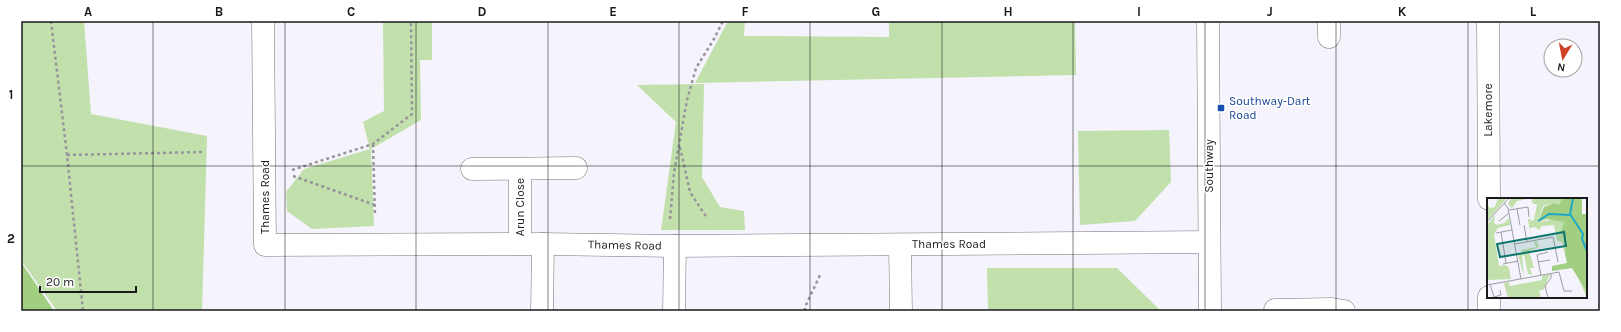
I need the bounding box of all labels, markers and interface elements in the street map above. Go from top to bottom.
text: A [84,4,92,19]
text: B [215,4,223,19]
text: C [347,4,355,19]
text: D [478,4,487,19]
text: E [609,4,617,19]
text: F [741,4,749,19]
text: G [872,4,880,19]
text: H [1003,4,1013,19]
text: I [1137,4,1141,19]
text: J [1267,4,1273,19]
text: K [1398,4,1407,19]
text: L [1530,4,1537,19]
north arrow [1543,38,1583,78]
text: N [1556,60,1566,74]
street label: Lakemore [1481,83,1495,137]
text: 1 [9,87,13,102]
place label: Southway-Dart Road [1229,94,1311,122]
marker: Southway-Dart Road [1216,103,1226,113]
street label: Southway [1202,139,1216,193]
street label: Thames Road [258,160,272,234]
street label: Arun Close [513,178,527,236]
inset map [1487,198,1587,298]
text: 2 [7,231,15,246]
street label: Thames Road [588,237,662,253]
street label: Thames Road [912,237,986,251]
scale bar [40,268,136,294]
text: 20 m [46,275,74,289]

